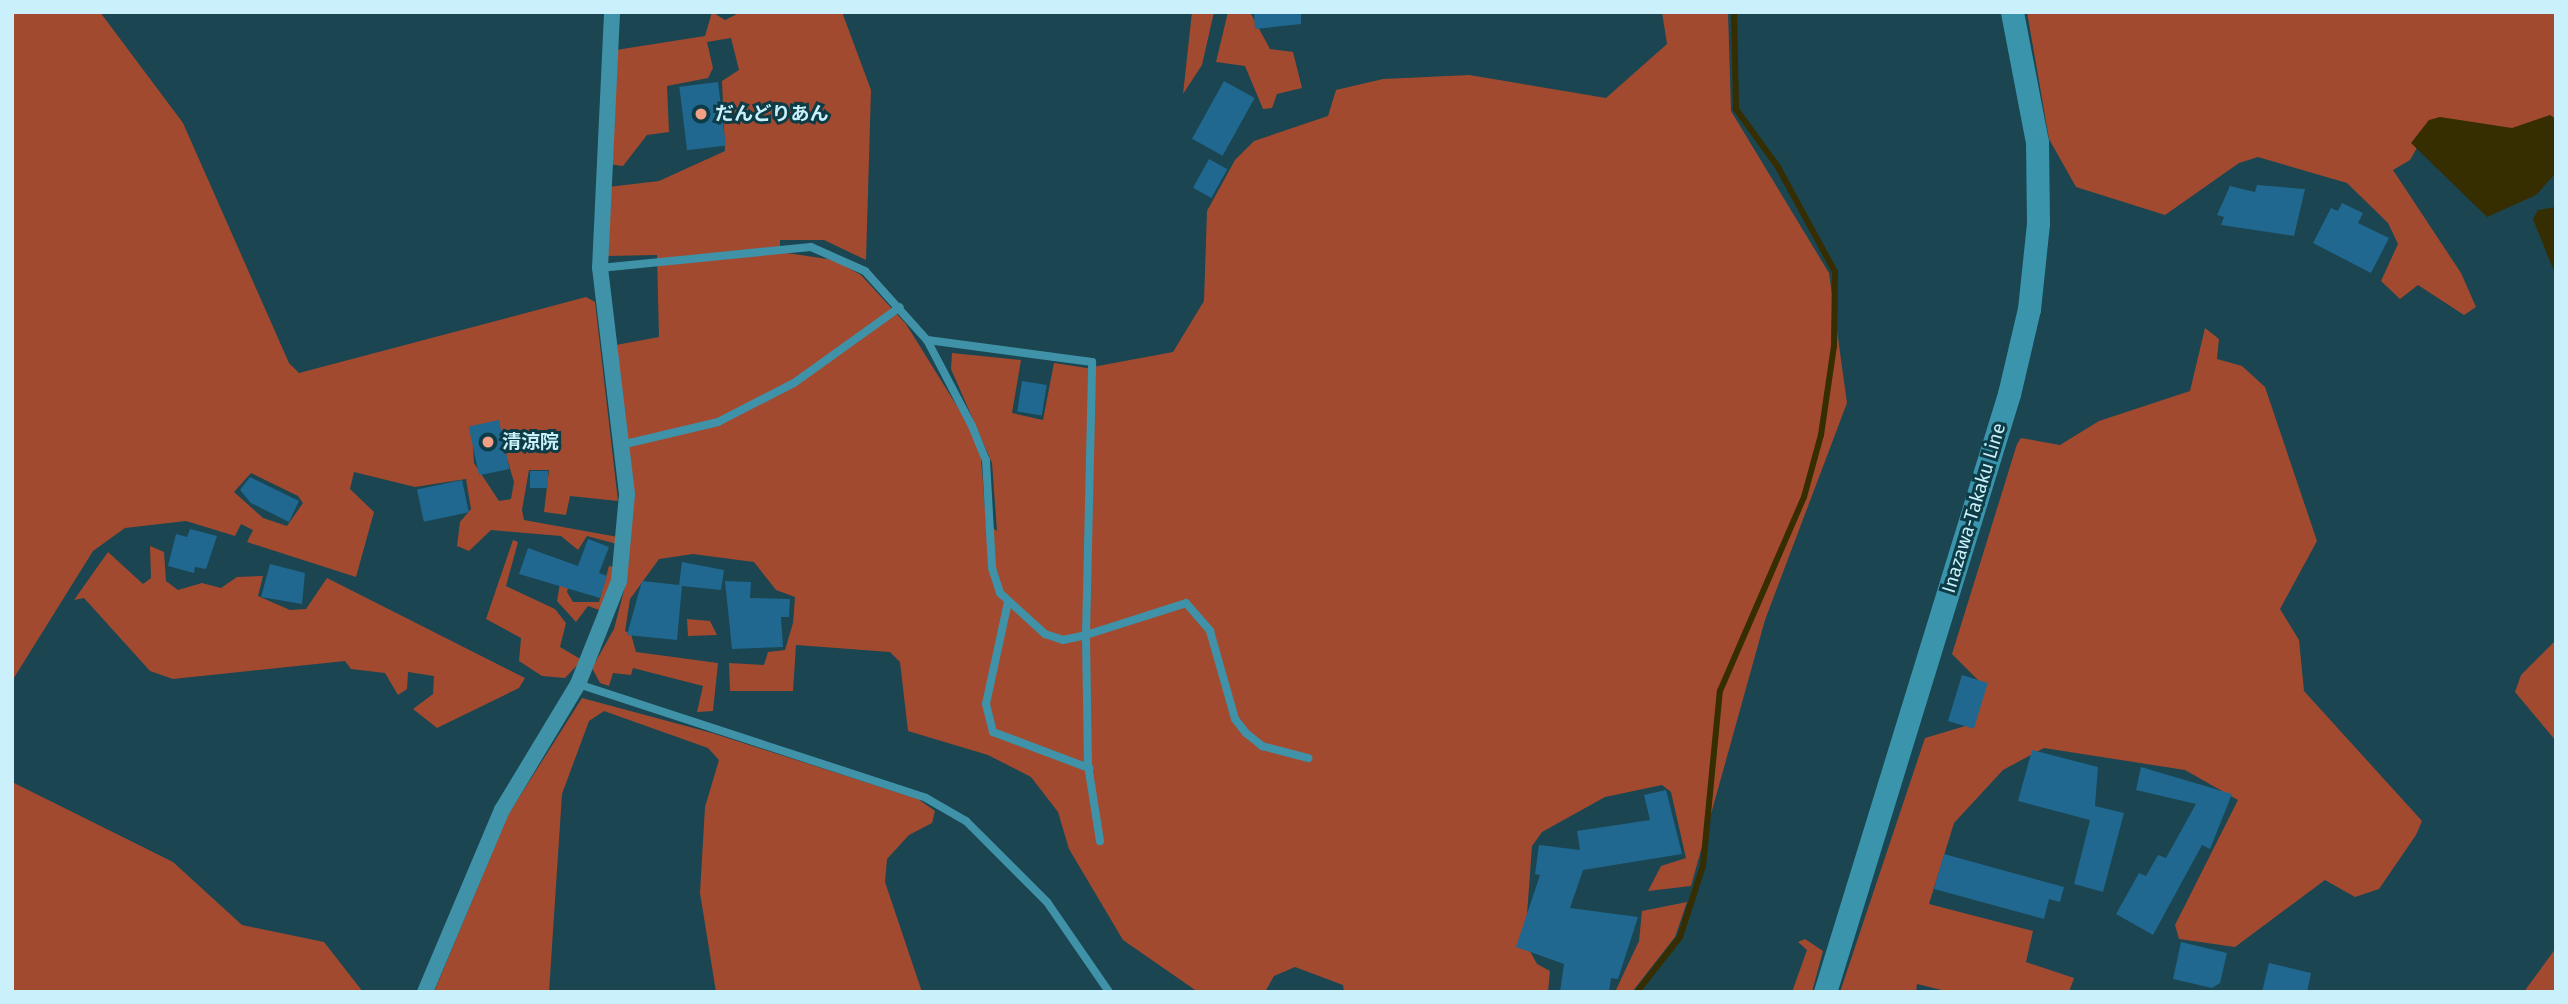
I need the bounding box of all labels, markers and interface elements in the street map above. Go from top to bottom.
place label: だんどりあん [715,103,829,125]
marker: だんどりあん [693,106,709,122]
street label: Inazawa-Takaku Line [1937,420,2011,596]
place label: 清涼院 [502,431,559,453]
marker: 清涼院 [480,434,496,450]

